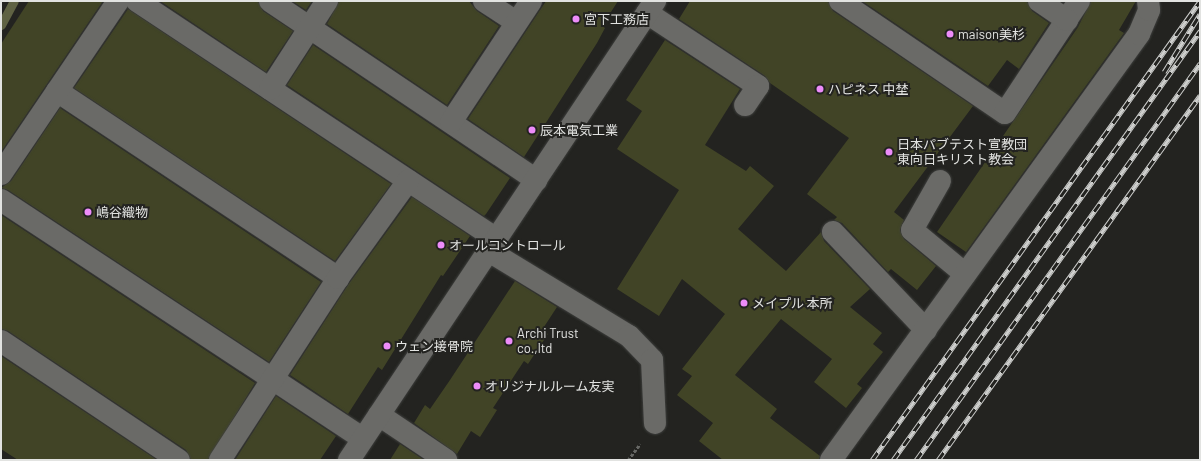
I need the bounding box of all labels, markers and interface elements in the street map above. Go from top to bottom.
place label: 宮下工務店 [584,11,649,27]
marker: 宮下工務店 [571,14,581,24]
place label: maison美杉 [958,26,1025,42]
marker: maison美杉 [945,29,955,39]
place label: ハピネス 中埜 [828,81,909,97]
marker: ハピネス 中埜 [815,84,825,94]
place label: 辰本電気工業 [540,122,618,138]
marker: 辰本電気工業 [527,125,537,135]
place label: 日本パブテスト宣教団 東向日キリスト教会 [897,137,1027,168]
marker: 日本パブテスト宣教団 東向日キリスト教会 [884,147,894,157]
place label: 嶋谷織物 [96,204,148,220]
marker: 嶋谷織物 [83,207,93,217]
place label: オールコントロール [449,237,566,253]
marker: オールコントロール [436,240,446,250]
place label: メイプル 本所 [752,295,833,311]
marker: メイプル 本所 [739,298,749,308]
place label: Archi Trust co.,ltd [517,326,579,357]
marker: Archi Trust co.,ltd [504,336,514,346]
place label: ウェン接骨院 [395,338,473,354]
marker: ウェン接骨院 [382,341,392,351]
place label: オリジナルルーム友実 [485,378,615,394]
marker: オリジナルルーム友実 [472,381,482,391]

